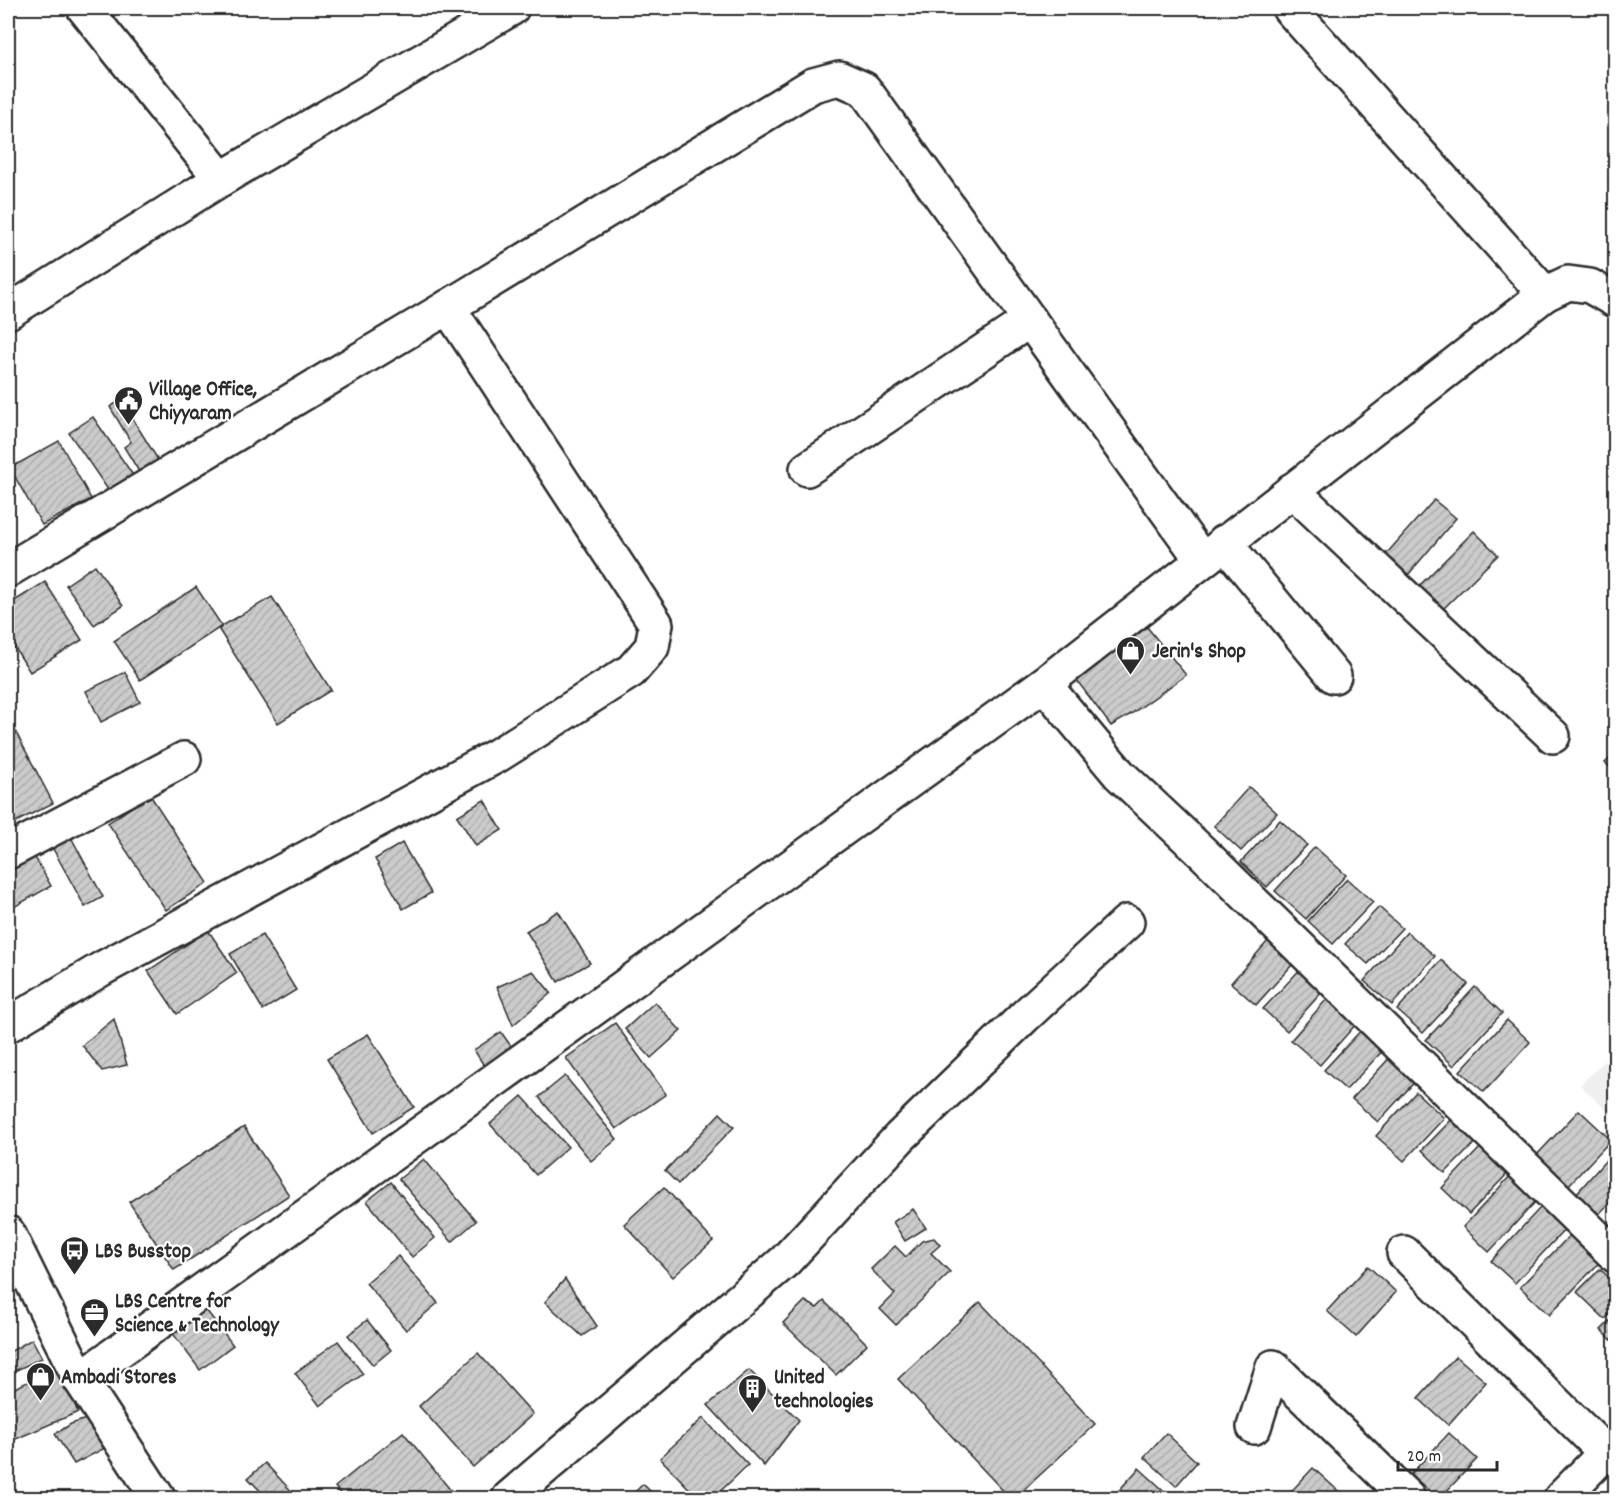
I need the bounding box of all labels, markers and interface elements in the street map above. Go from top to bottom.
place label: Village Office, Chiyyaram [149,376,257,430]
public building icon: Village Office, Chiyyaram [112,384,144,426]
shop icon: Jerin's Shop [1115,634,1147,676]
place label: Jerin's Shop [1152,638,1246,668]
bus stop icon: LBS Busstop [58,1234,90,1276]
place label: LBS Busstop [95,1238,191,1268]
place label: LBS Centre for Science & Technology [115,1288,280,1342]
office icon: LBS Centre for Science & Technology [78,1296,110,1338]
shop icon: Ambadi Stores [24,1360,56,1402]
place label: Ambadi Stores [61,1364,177,1394]
place label: United technologies [774,1364,874,1418]
building icon: United technologies [737,1372,769,1414]
scale bar [1398,1434,1497,1472]
text: 20 m [1407,1445,1441,1470]

